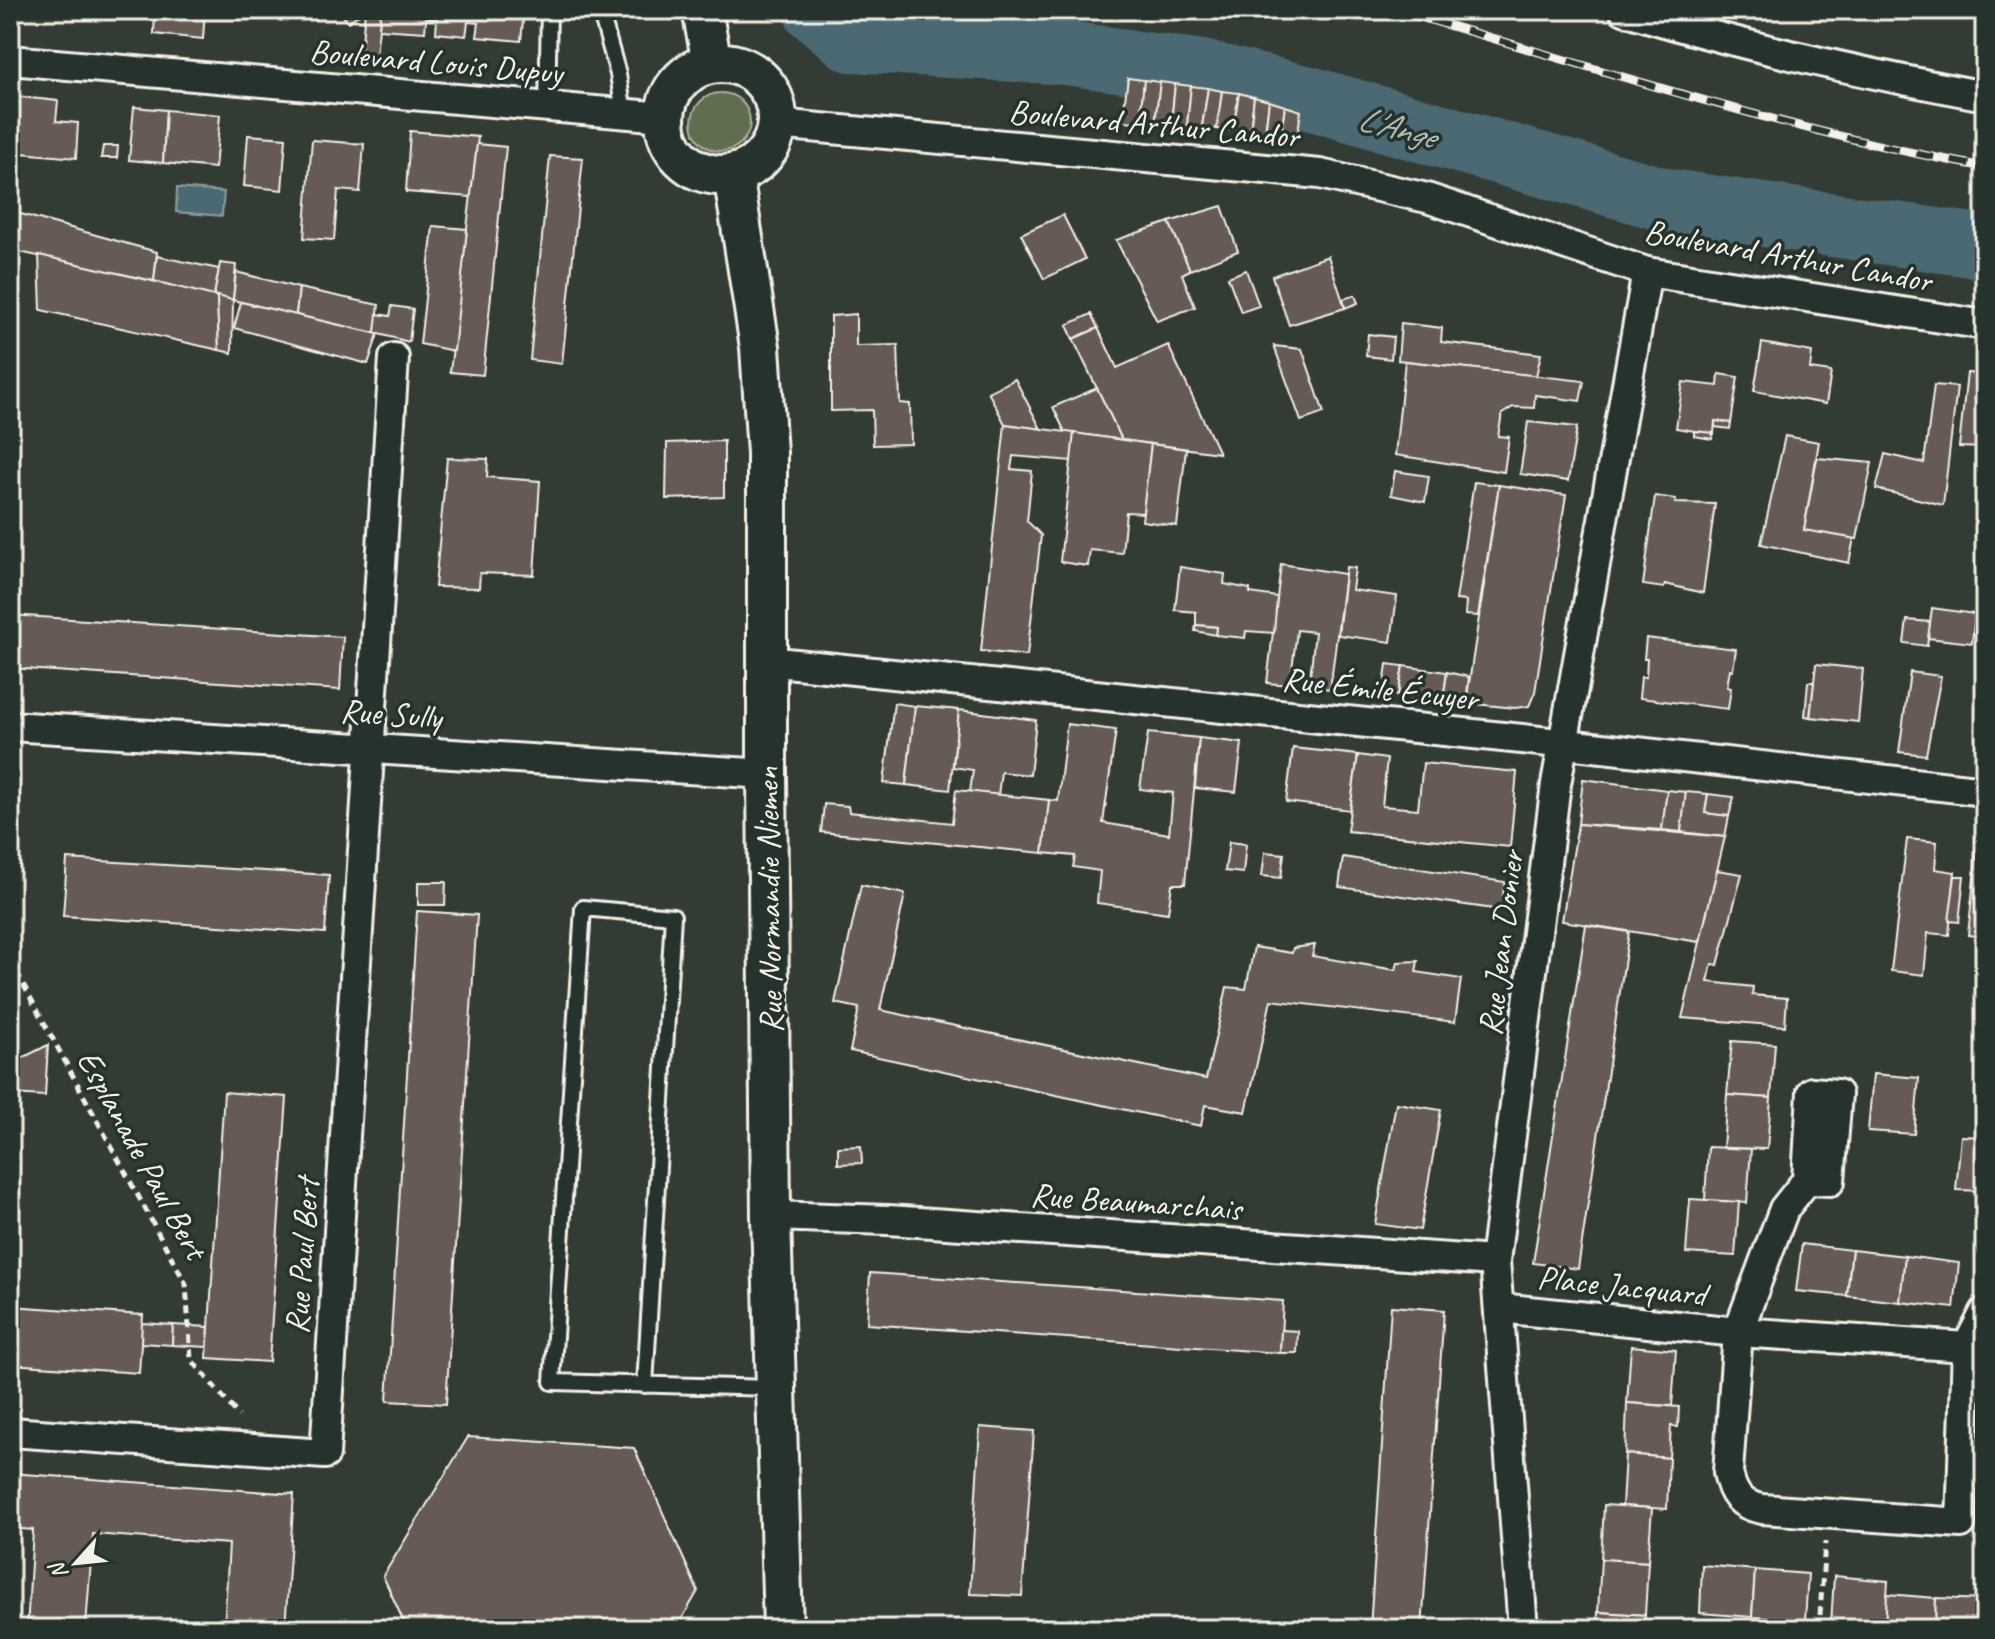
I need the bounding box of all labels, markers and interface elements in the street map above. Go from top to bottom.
street label: Boulevard Louis Dupuy [308,29,566,94]
street label: Boulevard Arthur Candor [1007,89,1304,158]
water label: L'Ange [1353,95,1445,161]
street label: Boulevard Arthur Candor [1641,209,1938,302]
street label: Rue Émile Écuyer [1280,657,1483,720]
street label: Rue Sully [339,689,446,739]
street label: Rue Normandie Niemen [745,766,792,1034]
street label: Rue Jean Donier [1468,846,1533,1038]
street label: Esplanade Paul Bert [67,1042,220,1270]
street label: Rue Paul Bert [275,1172,329,1335]
street label: Rue Beaumarchais [1029,1173,1245,1230]
street label: Place Jacquard [1536,1255,1713,1316]
north arrow [36,1523,116,1603]
text: N [42,1556,75,1584]

